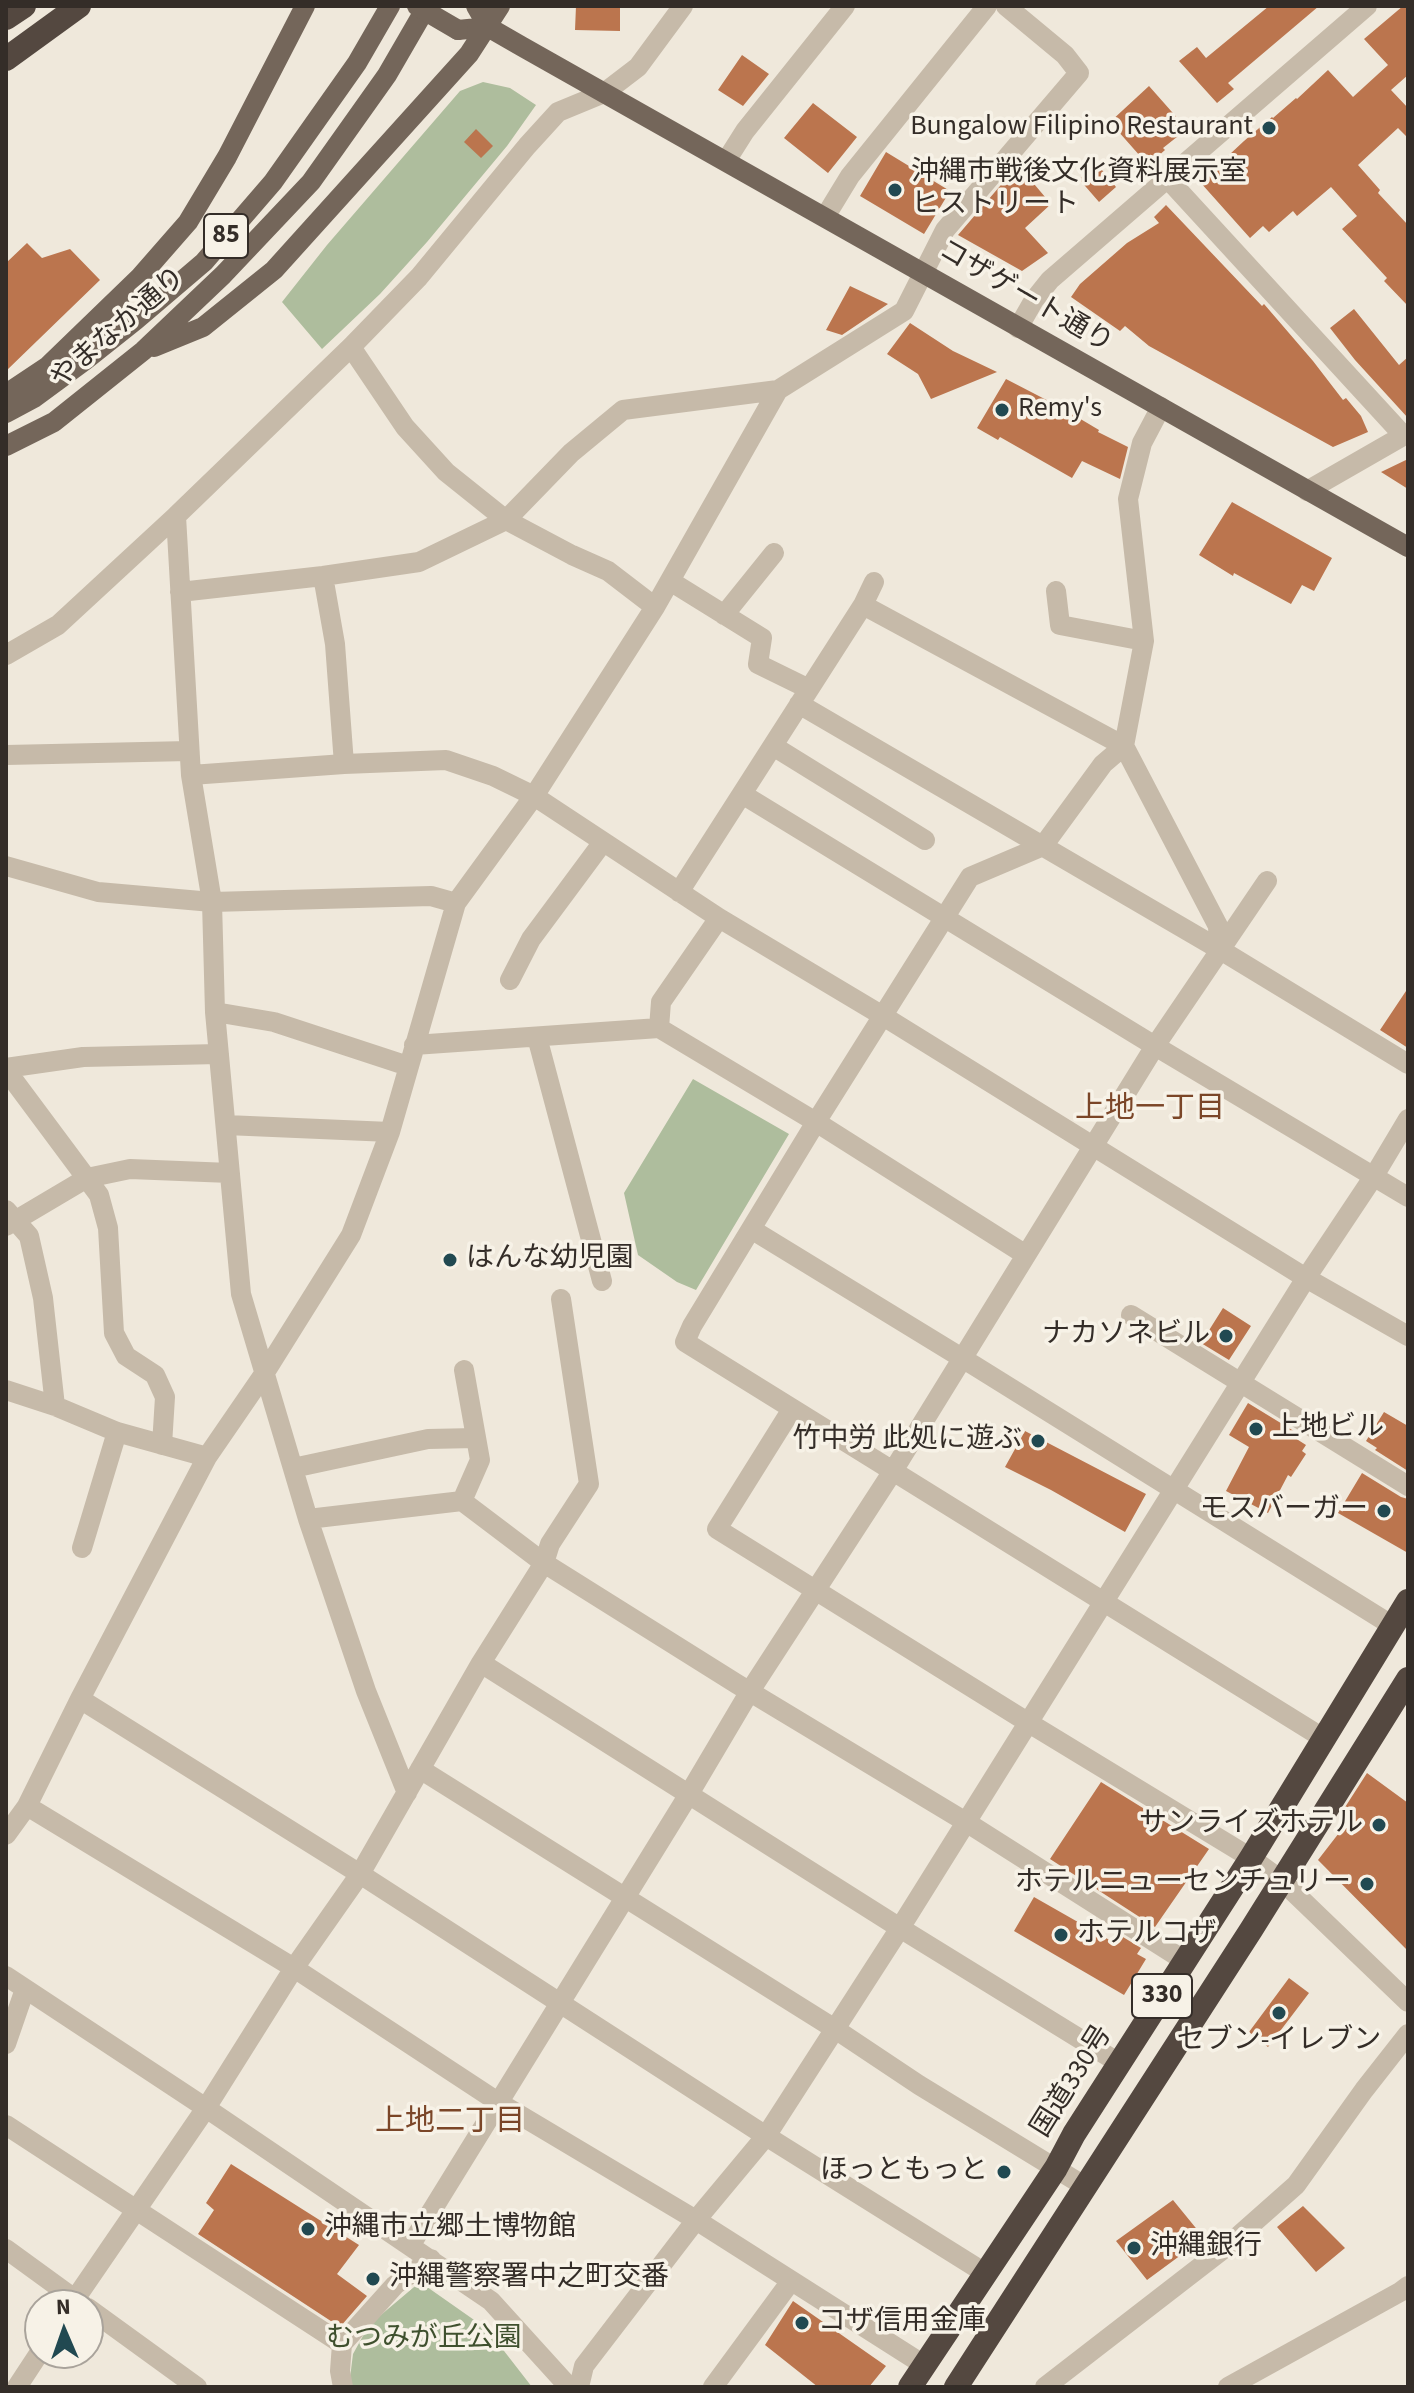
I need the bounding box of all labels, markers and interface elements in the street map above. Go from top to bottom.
place label: Bungalow Filipino Restaurant [910,111,1253,145]
marker: Bungalow Filipino Restaurant [1260,119,1278,137]
place label: 沖縄市戦後文化資料展示室 ヒストリート [911,157,1247,223]
marker: 沖縄市戦後文化資料展示室 ヒストリート [886,181,904,199]
road number: 85 [204,214,248,258]
street label: コザゲート通り [932,234,1118,362]
street label: やまなか通り [45,261,193,397]
place label: Remy's [1018,393,1102,427]
marker: Remy's [993,401,1011,419]
district label: 上地一丁目 [1075,1092,1225,1128]
place label: はんな幼児園 [466,1243,634,1277]
marker: はんな幼児園 [441,1251,459,1269]
place label: ナカソネビル [1042,1319,1210,1353]
marker: ナカソネビル [1217,1327,1235,1345]
place label: 上地ビル [1272,1412,1384,1446]
marker: 上地ビル [1247,1420,1265,1438]
place label: 竹中労 此処に遊ぶ [792,1424,1022,1458]
marker: 竹中労 此処に遊ぶ [1029,1432,1047,1450]
place label: モスバーガー [1200,1494,1368,1528]
marker: モスバーガー [1375,1502,1393,1520]
place label: サンライズホテル [1139,1808,1363,1842]
marker: サンライズホテル [1370,1816,1388,1834]
place label: ホテルニューセンチュリー [1015,1867,1351,1901]
marker: ホテルニューセンチュリー [1358,1875,1376,1893]
place label: ホテルコザ [1077,1918,1217,1952]
marker: ホテルコザ [1052,1926,1070,1944]
road number: 330 [1132,1974,1192,2018]
marker: セブン-イレブン [1270,2004,1288,2022]
street label: 国道330号 [1025,2020,1121,2144]
place label: セブン-イレブン [1177,2025,1381,2059]
district label: 上地二丁目 [375,2105,525,2141]
place label: ほっともっと [820,2155,988,2189]
marker: ほっともっと [995,2163,1013,2181]
place label: 沖縄市立郷土博物館 [324,2212,576,2246]
marker: 沖縄市立郷土博物館 [299,2220,317,2238]
place label: 沖縄銀行 [1150,2231,1262,2265]
marker: 沖縄銀行 [1125,2239,1143,2257]
place label: 沖縄警察署中之町交番 [389,2262,669,2296]
marker: 沖縄警察署中之町交番 [364,2270,382,2288]
north arrow [24,2289,104,2369]
text: N [55,2291,71,2323]
place label: コザ信用金庫 [818,2306,986,2340]
marker: コザ信用金庫 [793,2314,811,2332]
park label: むつみが丘公園 [326,2323,522,2357]

